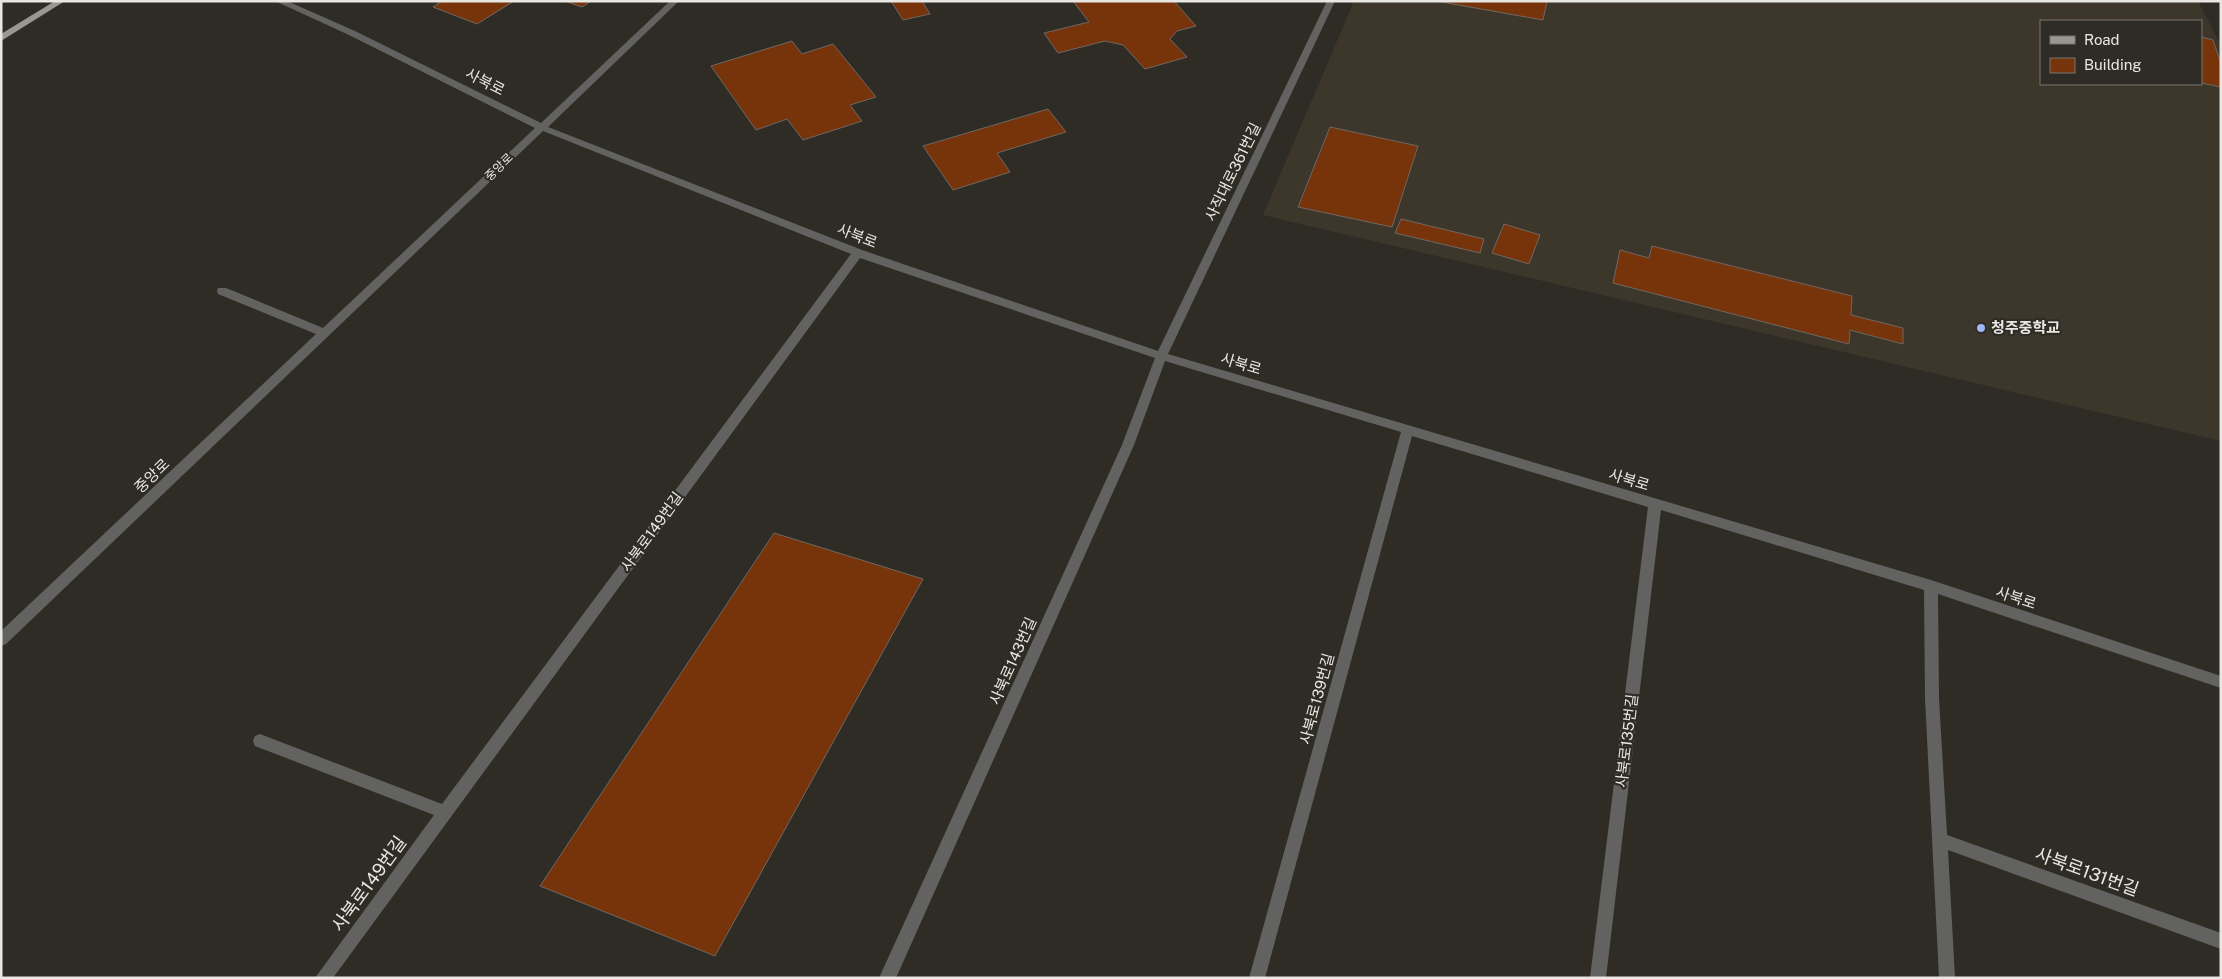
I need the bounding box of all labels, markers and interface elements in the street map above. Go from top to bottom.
legend [2040,20,2202,85]
text: Road [2084,31,2120,48]
text: Building [2084,56,2142,73]
street label: 사북로 [463,65,508,99]
street label: 사직대로361번길 [1201,120,1264,224]
street label: 중앙로 [482,150,516,184]
street label: 사북로 [835,220,880,251]
place label: 청주중학교 [1991,319,2060,336]
marker: 청주중학교 [1975,322,1987,334]
street label: 사북로 [1219,349,1263,378]
street label: 중앙로 [131,455,172,496]
street label: 사북로 [1607,465,1651,494]
street label: 사북로149번길 [617,489,686,575]
street label: 사북로 [1994,583,2038,612]
street label: 사북로143번길 [986,614,1039,707]
street label: 사북로139번길 [1296,651,1337,746]
street label: 사북로135번길 [1612,693,1641,789]
street label: 사북로149번길 [327,832,410,935]
street label: 사북로131번길 [2032,843,2142,900]

